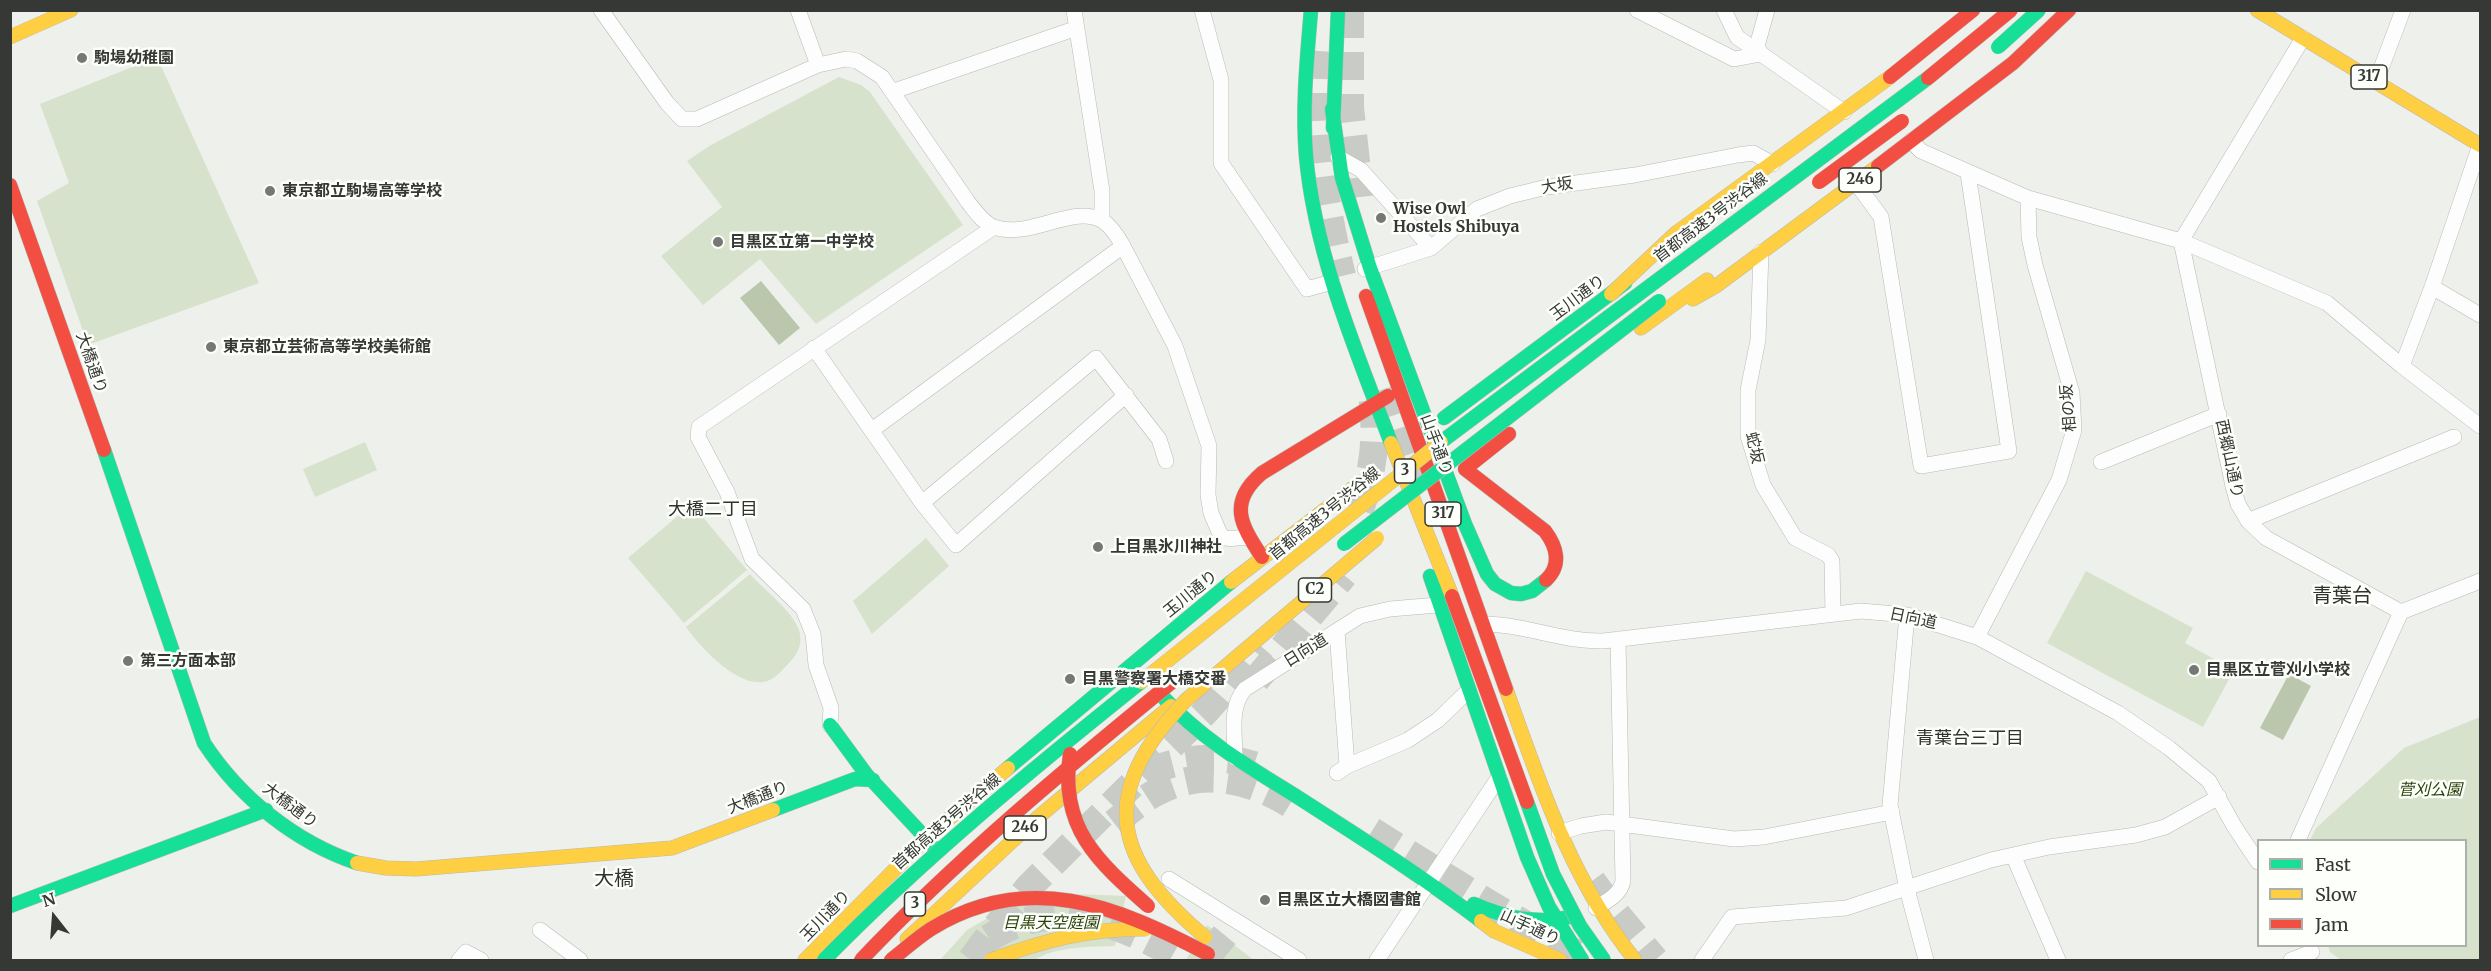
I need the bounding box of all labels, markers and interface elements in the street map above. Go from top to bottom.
place label: 駒場幼稚園 [94,48,174,68]
marker: 駒場幼稚園 [75,51,89,65]
road number: 317 [2351,65,2387,89]
road number: 246 [1839,168,1881,192]
street label: 首都高速3号渋谷線 [1650,169,1772,267]
street label: 大坂 [1540,174,1574,198]
place label: 東京都立駒場高等学校 [282,181,442,201]
marker: 東京都立駒場高等学校 [263,184,277,198]
place label: Wise Owl Hostels Shibuya [1393,199,1519,237]
marker: Wise Owl Hostels Shibuya [1374,211,1388,225]
place label: 目黒区立第一中学校 [730,232,874,252]
marker: 目黒区立第一中学校 [711,235,725,249]
street label: 玉川通り [1547,271,1609,325]
street label: 大橋通り [72,330,110,396]
place label: 東京都立芸術高等学校美術館 [223,337,431,357]
marker: 東京都立芸術高等学校美術館 [204,340,218,354]
street label: 相の坂 [2057,383,2081,433]
street label: 山手通り [1416,412,1456,478]
street label: 西郷山通り [2211,418,2247,500]
street label: 蛇坂 [1741,430,1767,466]
road number: 3 [1394,459,1416,483]
street label: 首都高速3号渋谷線 [1266,463,1384,565]
district label: 大橋二丁目 [668,499,758,521]
road number: 317 [1425,502,1461,526]
place label: 上目黒氷川神社 [1110,537,1222,557]
marker: 上目黒氷川神社 [1091,540,1105,554]
street label: 玉川通り [1160,566,1222,622]
road number: C2 [1298,578,1332,602]
district label: 青葉台 [2312,584,2372,608]
street label: 日向道 [1888,605,1938,633]
street label: 日向道 [1281,630,1331,672]
place label: 第三方面本部 [140,651,236,671]
marker: 第三方面本部 [121,654,135,668]
place label: 目黒区立菅刈小学校 [2206,660,2350,680]
marker: 目黒区立菅刈小学校 [2187,663,2201,677]
place label: 目黒警察署大橋交番 [1082,669,1226,689]
marker: 目黒警察署大橋交番 [1063,672,1077,686]
district label: 青葉台三丁目 [1916,728,2024,750]
street label: 首都高速3号渋谷線 [889,770,1005,874]
street label: 大橋通り [725,778,791,818]
street label: 大橋通り [259,779,321,833]
park label: 菅刈公園 [2398,780,2462,800]
road number: 246 [1004,816,1046,840]
legend [2257,839,2467,947]
text: Fast [2315,853,2351,876]
district label: 大橋 [594,867,634,891]
text: Slow [2315,883,2357,906]
street label: 玉川通り [797,886,855,946]
north arrow [24,887,84,947]
text: N [40,888,58,911]
place label: 目黒区立大橋図書館 [1277,890,1421,910]
road number: 3 [904,892,926,916]
marker: 目黒区立大橋図書館 [1258,893,1272,907]
street label: 山手通り [1497,906,1563,950]
park label: 目黒天空庭園 [1003,913,1099,933]
text: Jam [2315,913,2349,936]

